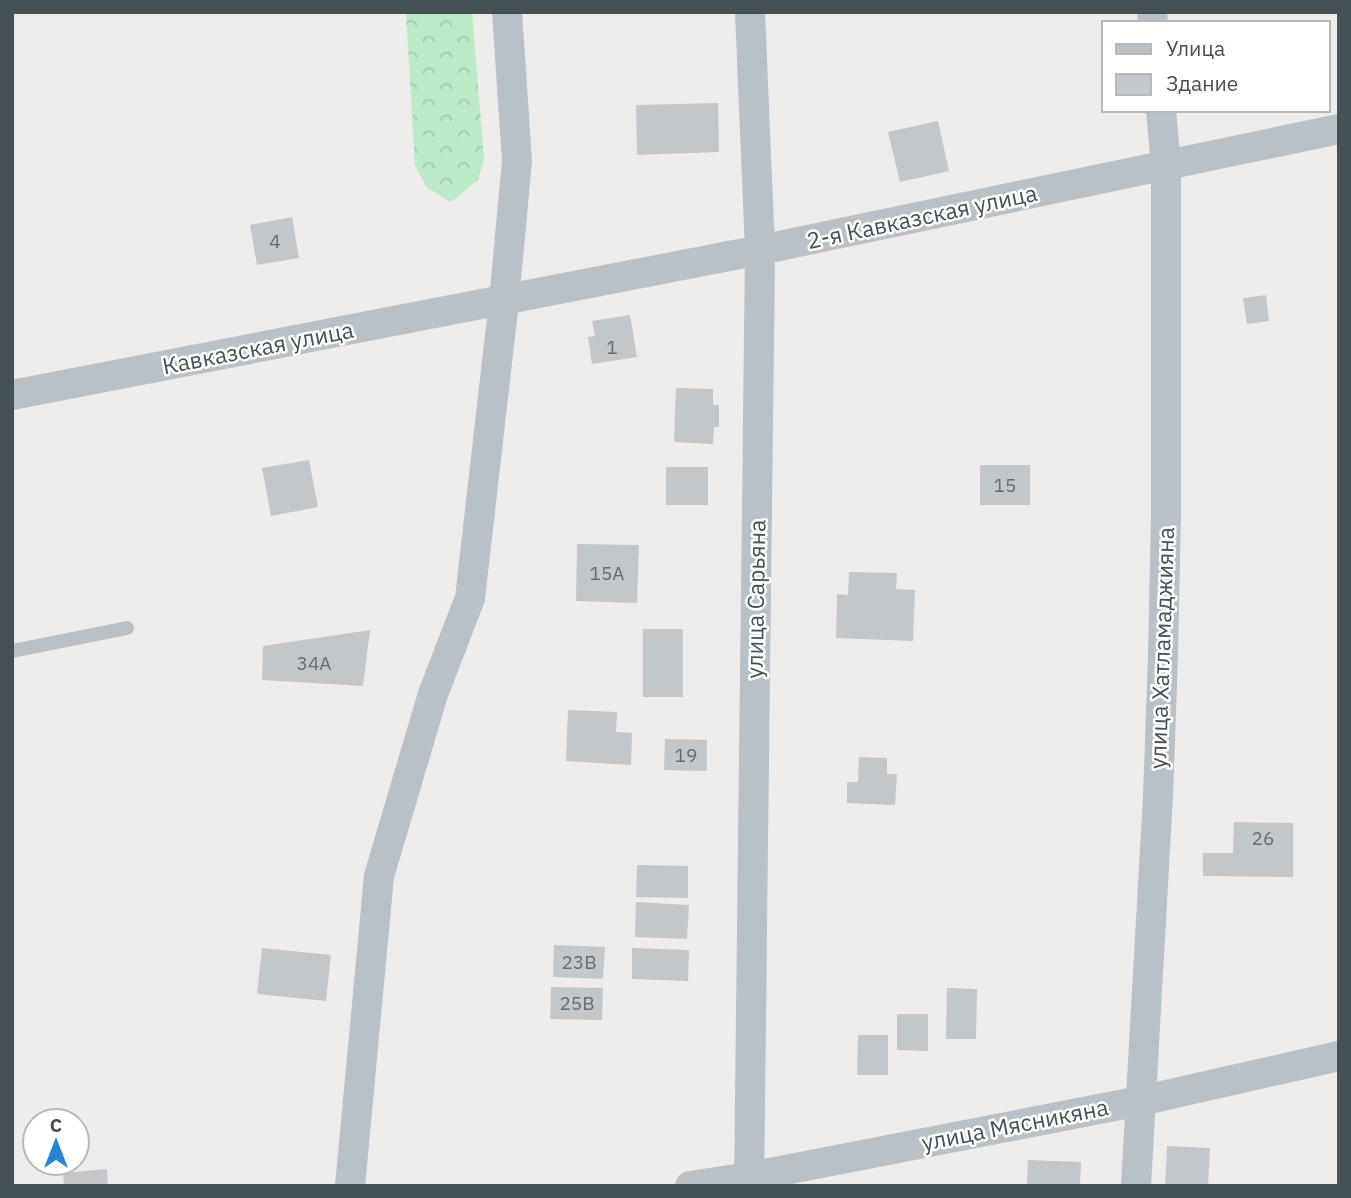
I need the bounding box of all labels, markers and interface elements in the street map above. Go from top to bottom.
legend [1102,21,1330,112]
text: Улица [1166,34,1225,62]
text: Здание [1166,69,1238,97]
street label: 2-я Кавказская улица [804,177,1040,255]
house number: 4 [269,229,281,253]
street label: Кавказская улица [160,314,356,380]
house number: 1 [606,335,618,359]
house number: 15 [994,473,1016,497]
street label: улица Сарьяна [739,519,771,679]
street label: улица Хатламаджияна [1142,526,1180,770]
house number: 15А [590,561,624,585]
house number: 34А [297,651,331,675]
house number: 19 [675,743,697,767]
house number: 26 [1252,826,1274,850]
house number: 23В [561,950,597,974]
house number: 25В [559,991,595,1015]
street label: улица Мясникяна [919,1091,1111,1157]
north arrow [21,1107,91,1177]
text: С [50,1113,62,1137]

